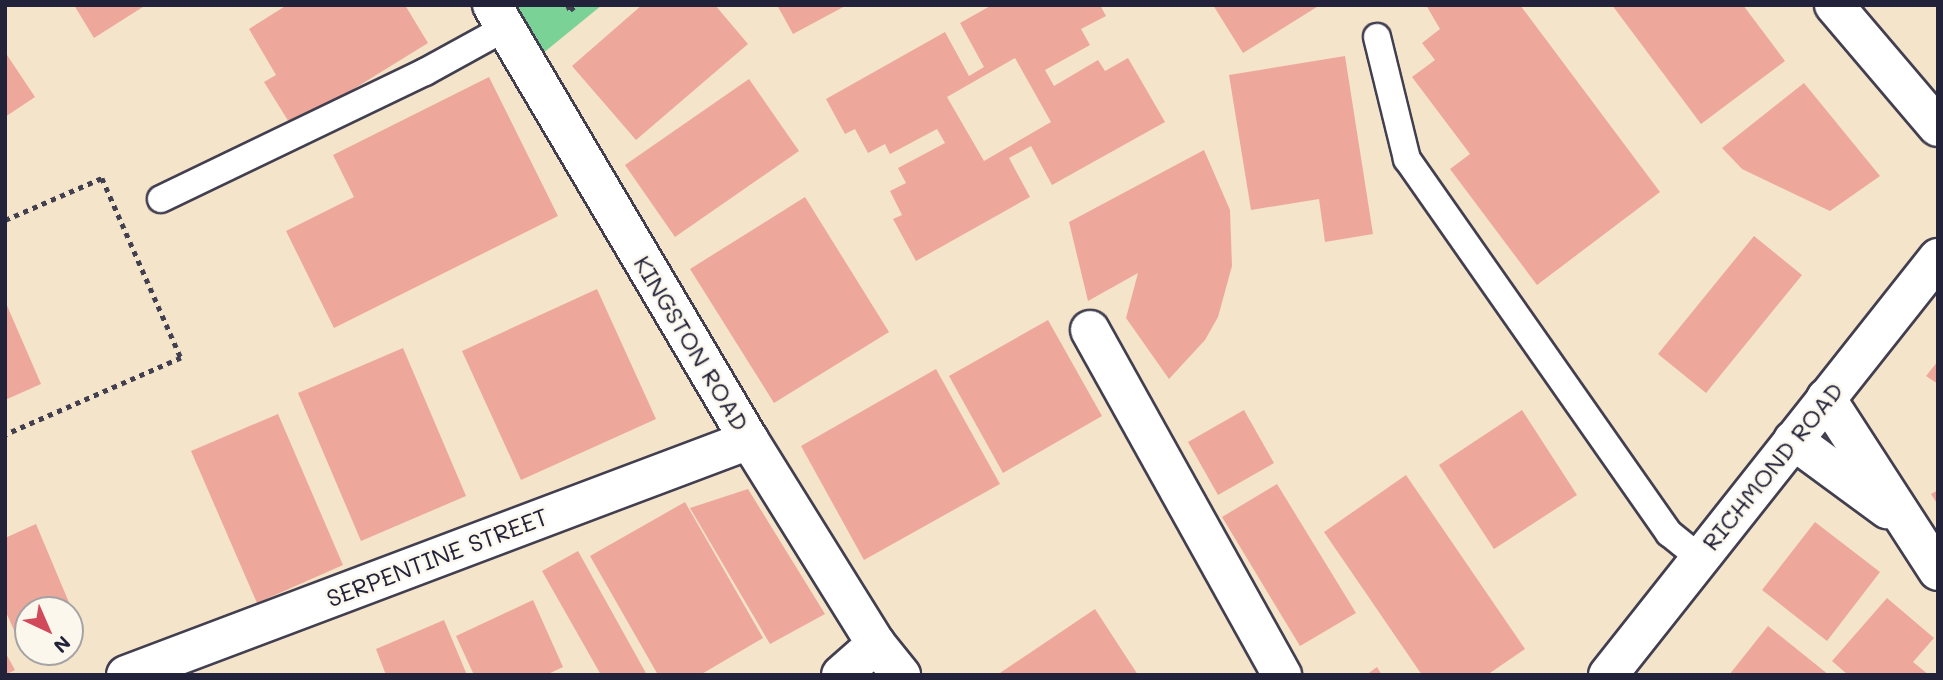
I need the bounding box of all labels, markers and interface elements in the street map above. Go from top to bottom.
street label: KINGSTON ROAD [628,250,756,436]
street label: RICHMOND ROAD [1695,376,1849,556]
street label: SERPENTINE STREET [322,501,552,613]
north arrow [14,596,84,666]
text: N [49,631,76,659]

